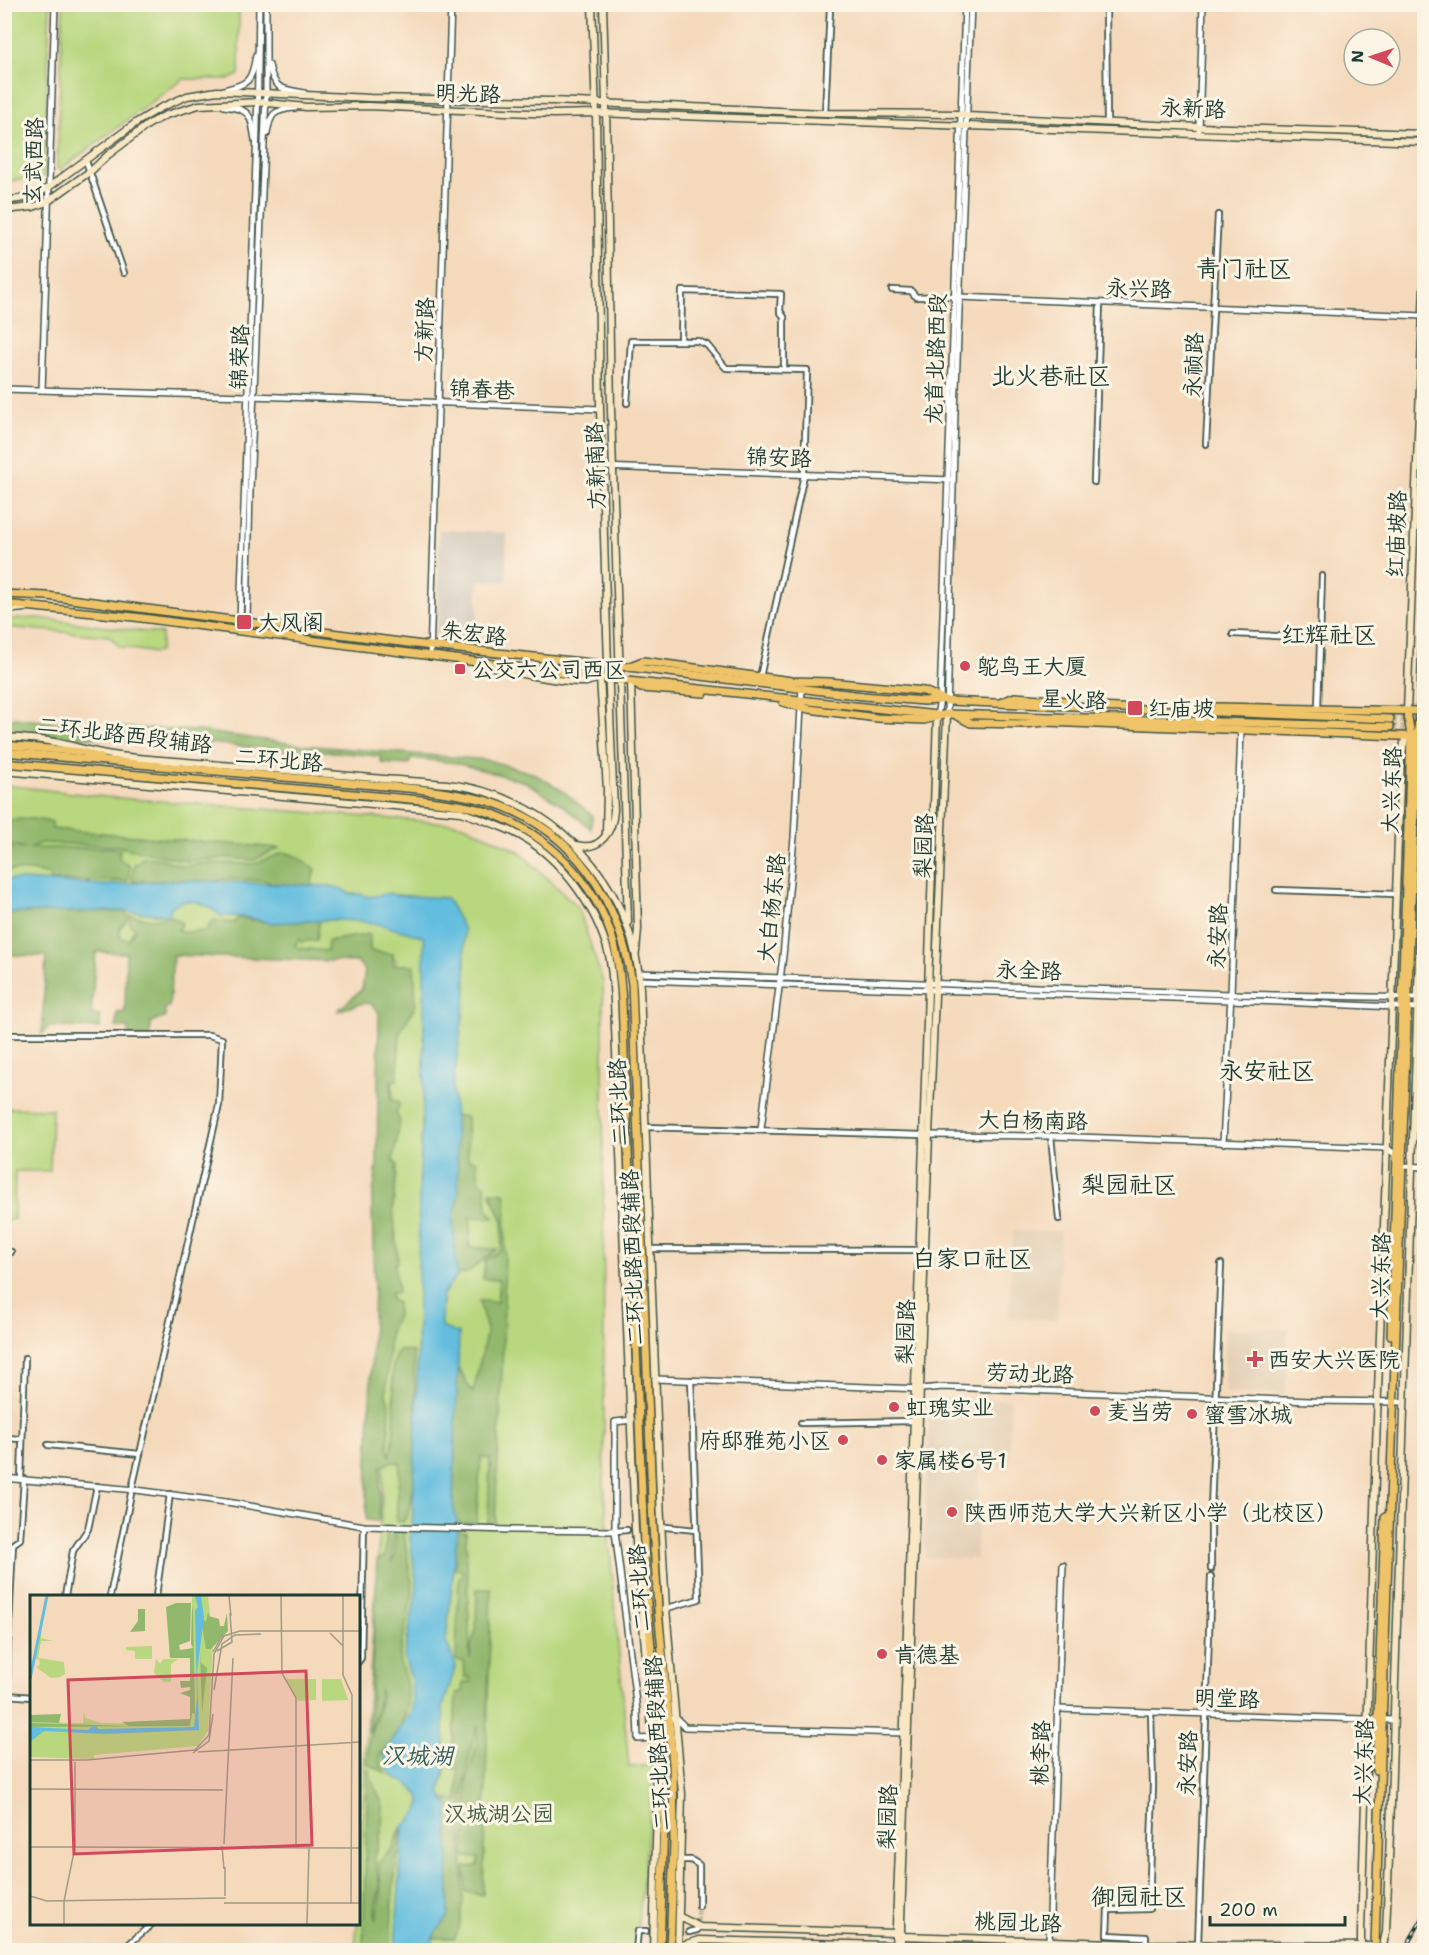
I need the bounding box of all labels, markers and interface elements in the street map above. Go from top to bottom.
north arrow [1342,27,1402,87]
text: N [1347,50,1368,63]
street label: 明光路 [434,78,501,109]
street label: 永新路 [1159,93,1226,124]
street label: 玄武西路 [17,117,50,206]
district label: 青门社区 [1196,253,1292,285]
street label: 永兴路 [1105,273,1172,304]
street label: 龙首北路西段 [919,293,952,425]
street label: 方新路 [409,297,440,364]
street label: 锦荣路 [224,324,255,391]
street label: 永祯路 [1178,332,1209,399]
district label: 北火巷社区 [991,360,1111,392]
street label: 锦春巷 [448,374,515,405]
street label: 方新南路 [579,421,612,510]
street label: 锦安路 [745,442,812,473]
street label: 红庙坡路 [1380,490,1413,579]
place label: 大风阁 [258,608,324,637]
marker: 大风阁 [235,613,253,631]
street label: 朱宏路 [439,615,508,652]
district label: 红辉社区 [1281,619,1377,651]
place label: 鸵鸟王大厦 [977,652,1087,681]
place label: 公交六公司西区 [472,655,626,684]
marker: 鸵鸟王大厦 [958,659,972,673]
marker: 公交六公司西区 [453,662,467,676]
street label: 星火路 [1040,684,1107,715]
place label: 红庙坡 [1148,694,1214,723]
marker: 红庙坡 [1126,699,1144,717]
street label: 二环北路西段辅路 [36,709,214,760]
street label: 二环北路 [234,741,324,778]
street label: 大兴东路 [1375,746,1408,835]
street label: 梨园路 [908,813,939,880]
street label: 大白杨东路 [751,852,792,964]
street label: 永安路 [1202,903,1233,970]
street label: 永全路 [995,955,1062,986]
district label: 永安社区 [1219,1055,1315,1087]
street label: 二环北路 [602,1057,635,1146]
street label: 大白杨南路 [978,1105,1088,1136]
street label: 二环北路西段辅路 [615,1169,650,1345]
district label: 梨园社区 [1081,1169,1177,1201]
street label: 大兴东路 [1364,1232,1397,1321]
district label: 白家口社区 [912,1243,1032,1275]
street label: 梨园路 [890,1299,921,1366]
place label: 西安大兴医院 [1268,1345,1400,1374]
marker: 西安大兴医院 [1246,1350,1264,1368]
street label: 劳动北路 [985,1357,1074,1390]
place label: 虹瑰实业 [906,1393,994,1422]
place label: 麦当劳 [1107,1397,1173,1426]
marker: 虹瑰实业 [887,1400,901,1414]
place label: 蜜雪冰城 [1204,1400,1292,1429]
marker: 麦当劳 [1088,1404,1102,1418]
marker: 蜜雪冰城 [1185,1407,1199,1421]
place label: 府邸雅苑小区 [699,1426,831,1455]
marker: 府邸雅苑小区 [836,1433,850,1447]
place label: 家属楼6号1 [894,1446,1007,1475]
marker: 家属楼6号1 [875,1453,889,1467]
place label: 陕西师范大学大兴新区小学（北校区） [964,1498,1338,1527]
marker: 陕西师范大学大兴新区小学（北校区） [945,1505,959,1519]
street label: 二环北路 [622,1543,657,1633]
inset map [30,1595,360,1925]
place label: 肯德基 [894,1640,960,1669]
marker: 肯德基 [875,1647,889,1661]
street label: 二环北路西段辅路 [638,1654,677,1832]
street label: 明堂路 [1193,1683,1260,1714]
street label: 大兴东路 [1347,1718,1380,1807]
street label: 桃李路 [1025,1720,1056,1787]
street label: 永安路 [1172,1730,1203,1797]
water label: 汉城湖 [381,1740,456,1772]
street label: 梨园路 [872,1784,903,1851]
park label: 汉城湖公园 [444,1799,554,1828]
district label: 御园社区 [1091,1881,1187,1913]
scale bar [1210,1889,1345,1927]
text: 200 m [1219,1898,1278,1922]
street label: 桃园北路 [973,1906,1062,1939]

